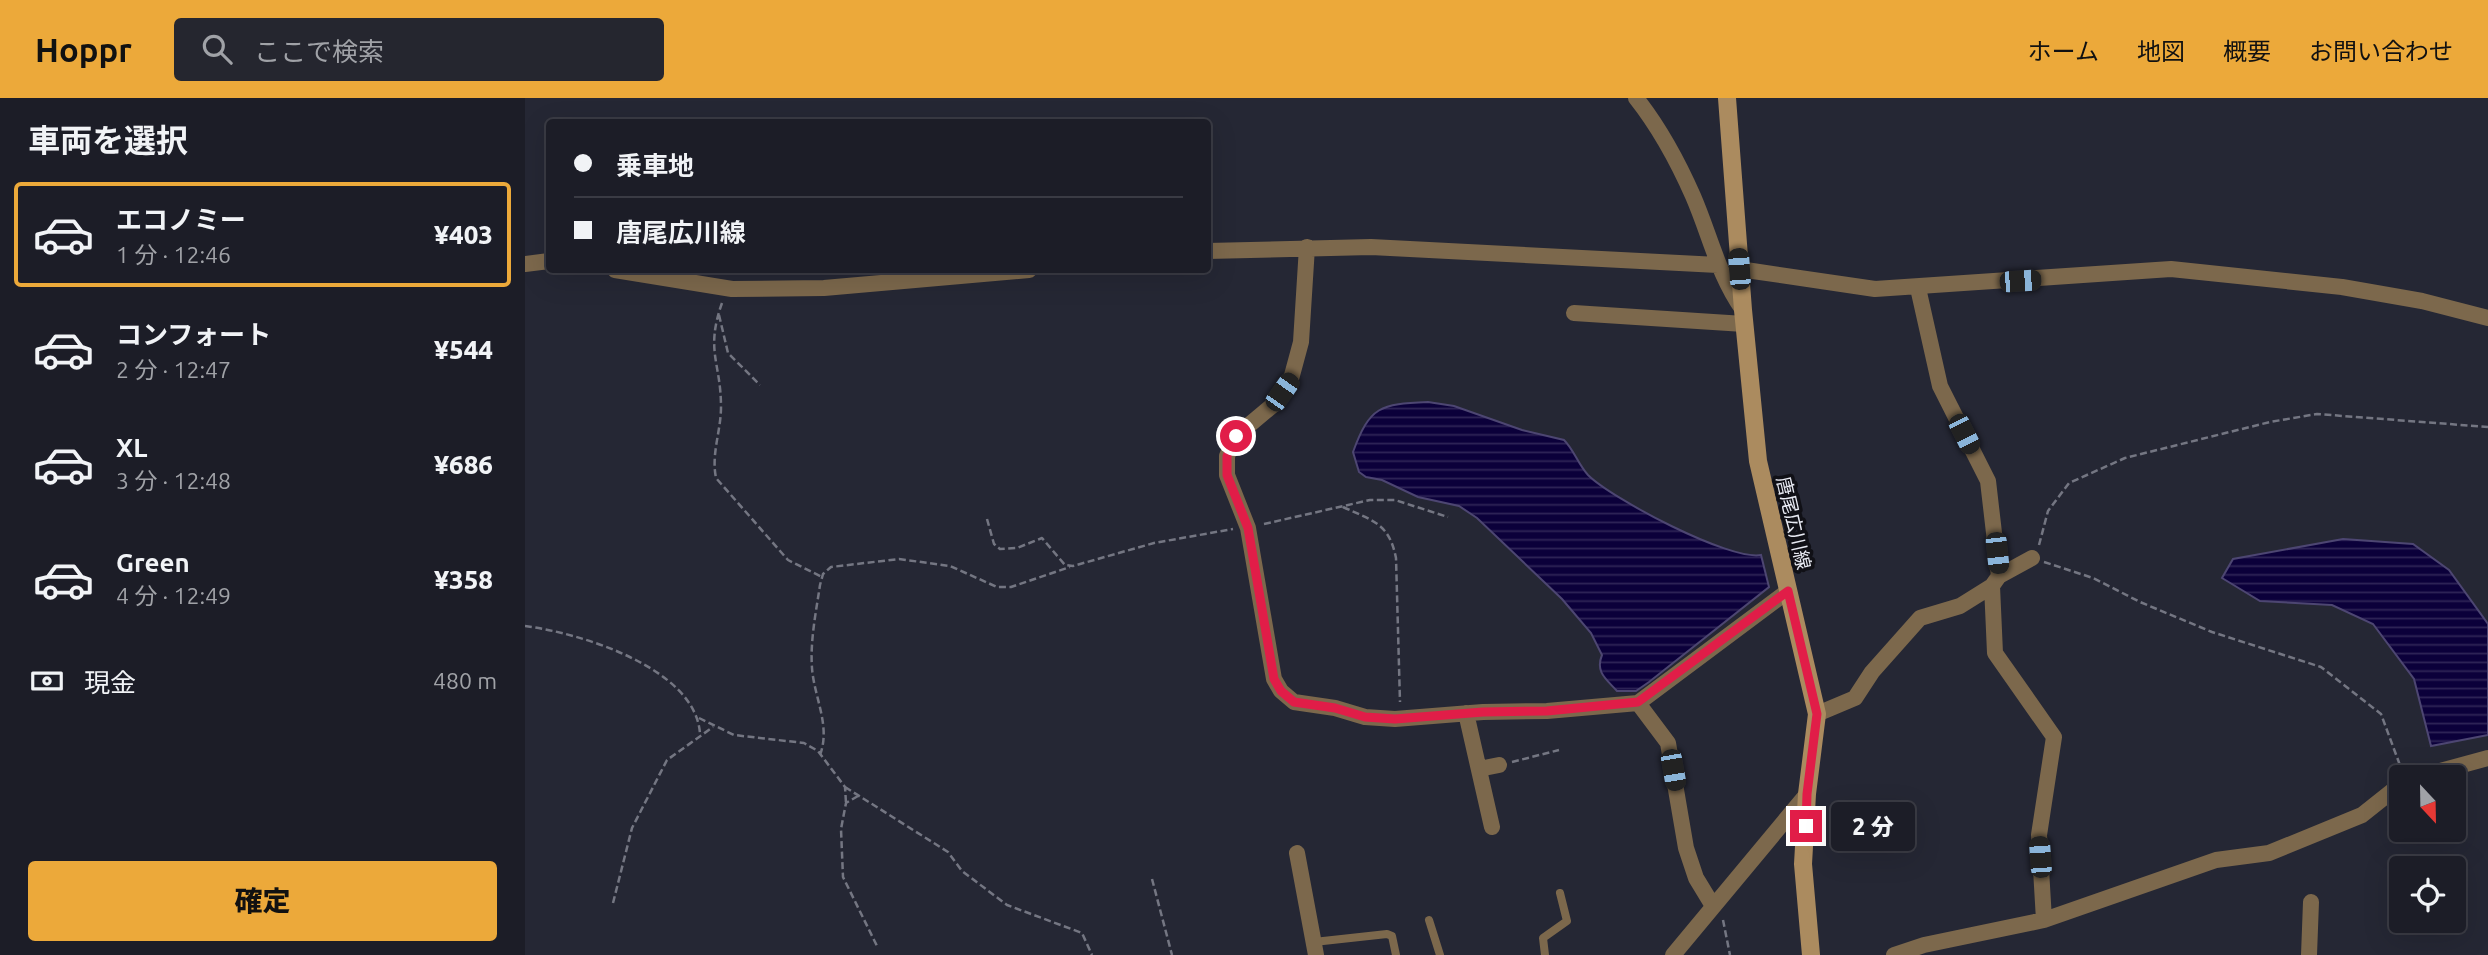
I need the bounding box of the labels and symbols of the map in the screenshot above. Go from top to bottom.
car [1728,247,1751,291]
car [1999,269,2042,293]
car [1262,369,1303,415]
car [1946,411,1983,457]
route start [1220,420,1252,452]
street label: 唐尾広川線 [1773,474,1815,572]
car [1985,531,2010,575]
car [1660,747,1687,793]
north arrow [2389,765,2466,842]
callout: 2 分 [1831,802,1915,850]
route end [1790,810,1822,842]
car [2029,835,2052,879]

